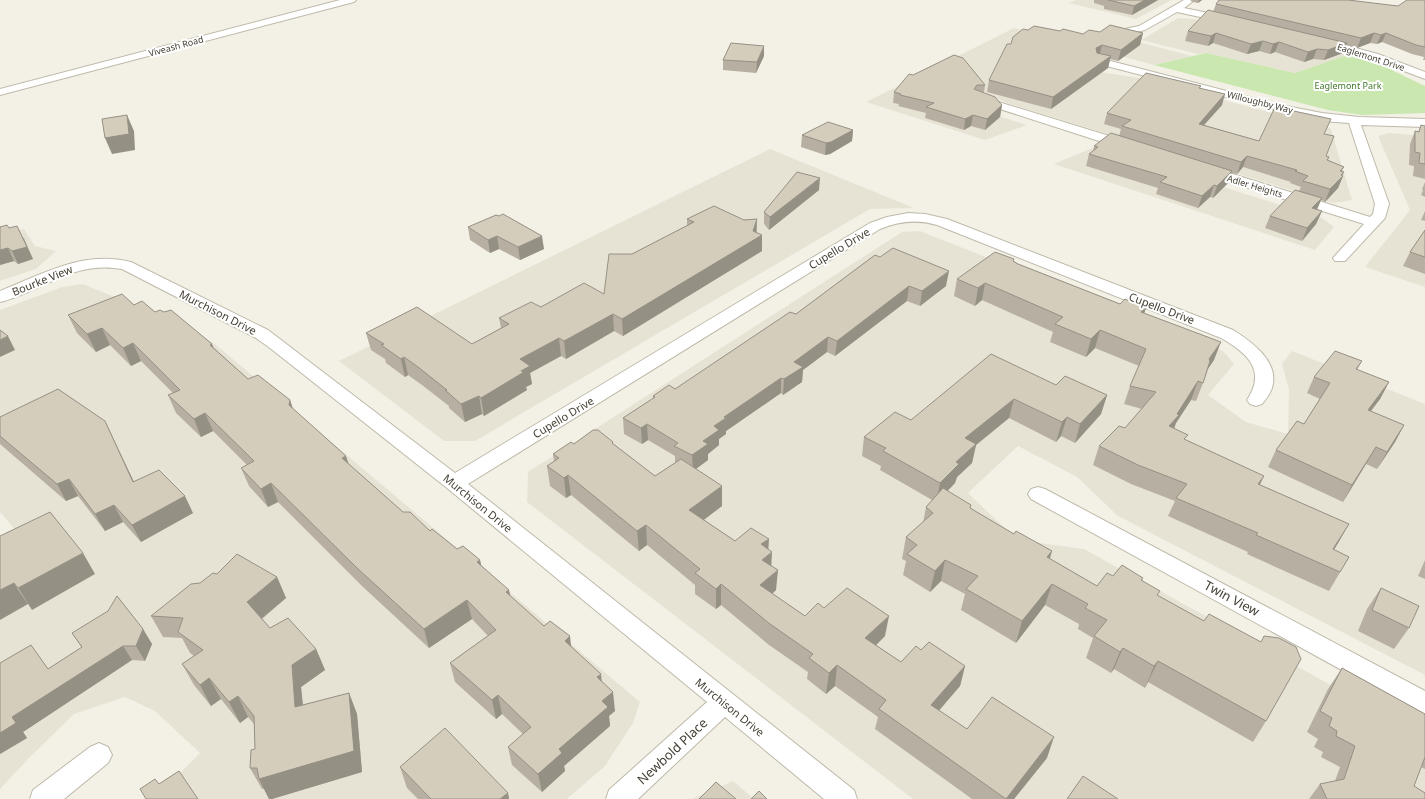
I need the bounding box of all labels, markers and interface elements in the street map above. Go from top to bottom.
street label: Viveash Road [147,32,205,60]
street label: Eaglemont Drive [1336,40,1406,74]
park label: Eaglemont Park [1314,79,1382,92]
street label: Willoughby Way [1226,88,1295,117]
street label: Adler Heights [1226,171,1284,201]
street label: Cupello Drive [806,224,872,272]
street label: Bourke View [9,261,75,299]
street label: Murchison Drive [177,286,259,338]
street label: Cupello Drive [1127,289,1197,327]
street label: Cupello Drive [530,393,596,441]
street label: Murchison Drive [440,470,516,536]
street label: Twin View [1201,576,1264,620]
street label: Murchison Drive [692,674,768,740]
street label: Newbold Place [633,714,711,788]

